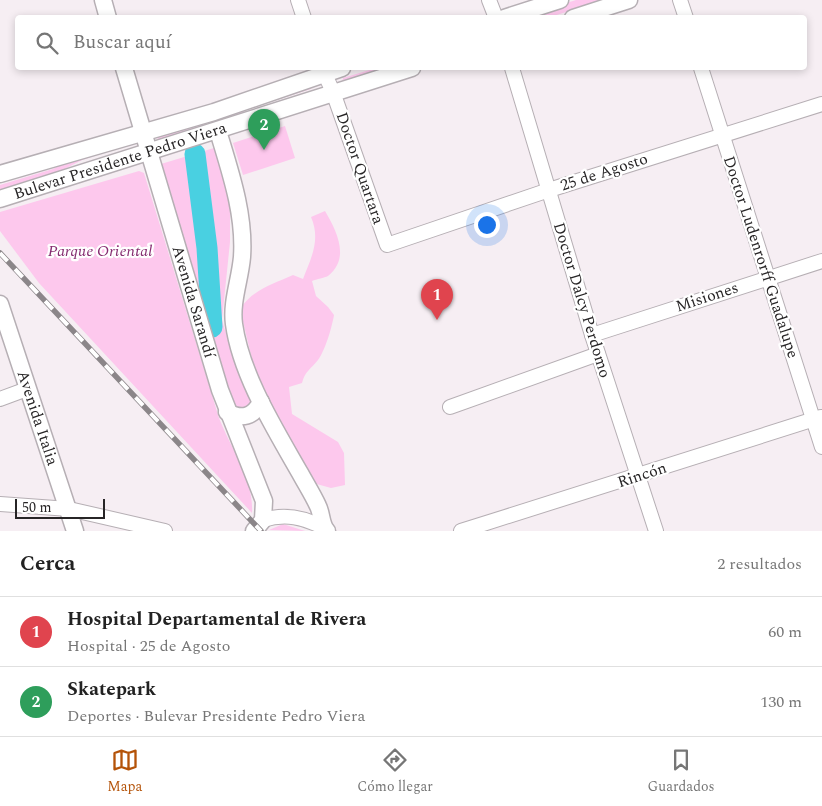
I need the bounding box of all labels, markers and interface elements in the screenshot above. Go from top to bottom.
search box [15,15,807,70]
text: Buscar aquí [73,28,172,57]
icon: search [33,29,61,57]
pin: 2 [248,109,280,150]
street label: Doctor Quartara [330,109,391,228]
street label: Bulevar Presidente Pedro Viera [11,116,230,206]
street label: 25 de Agosto [557,147,651,197]
street label: Doctor Ludenrorff Guadalupe [717,153,805,361]
your location [474,212,500,238]
street label: Doctor Dalcy Perdomo [547,219,617,381]
park label: Parque Oriental [48,239,152,263]
street label: Avenida Sarandí [166,243,222,362]
street label: Misiones [672,276,742,318]
pin: 1 [421,279,453,320]
street label: Avenida Italia [11,367,65,469]
street label: Rincón [614,456,670,494]
scale bar [15,496,105,519]
text: 50 m [22,497,52,518]
text: Cerca [20,548,75,580]
text: 2 resultados [717,552,802,576]
text: Hospital Departamental de Rivera [67,605,366,634]
text: 1 [32,620,40,644]
text: 60 m [768,620,802,644]
text: Hospital · 25 de Agosto [67,634,230,658]
text: Skatepark [67,675,156,704]
text: 2 [32,690,40,714]
text: 130 m [760,690,802,714]
text: Deportes · Bulevar Presidente Pedro Viera [67,704,365,728]
tab: Mapa [107,746,142,797]
tab: Cómo llegar [357,746,433,797]
tab: Guardados [648,746,715,797]

